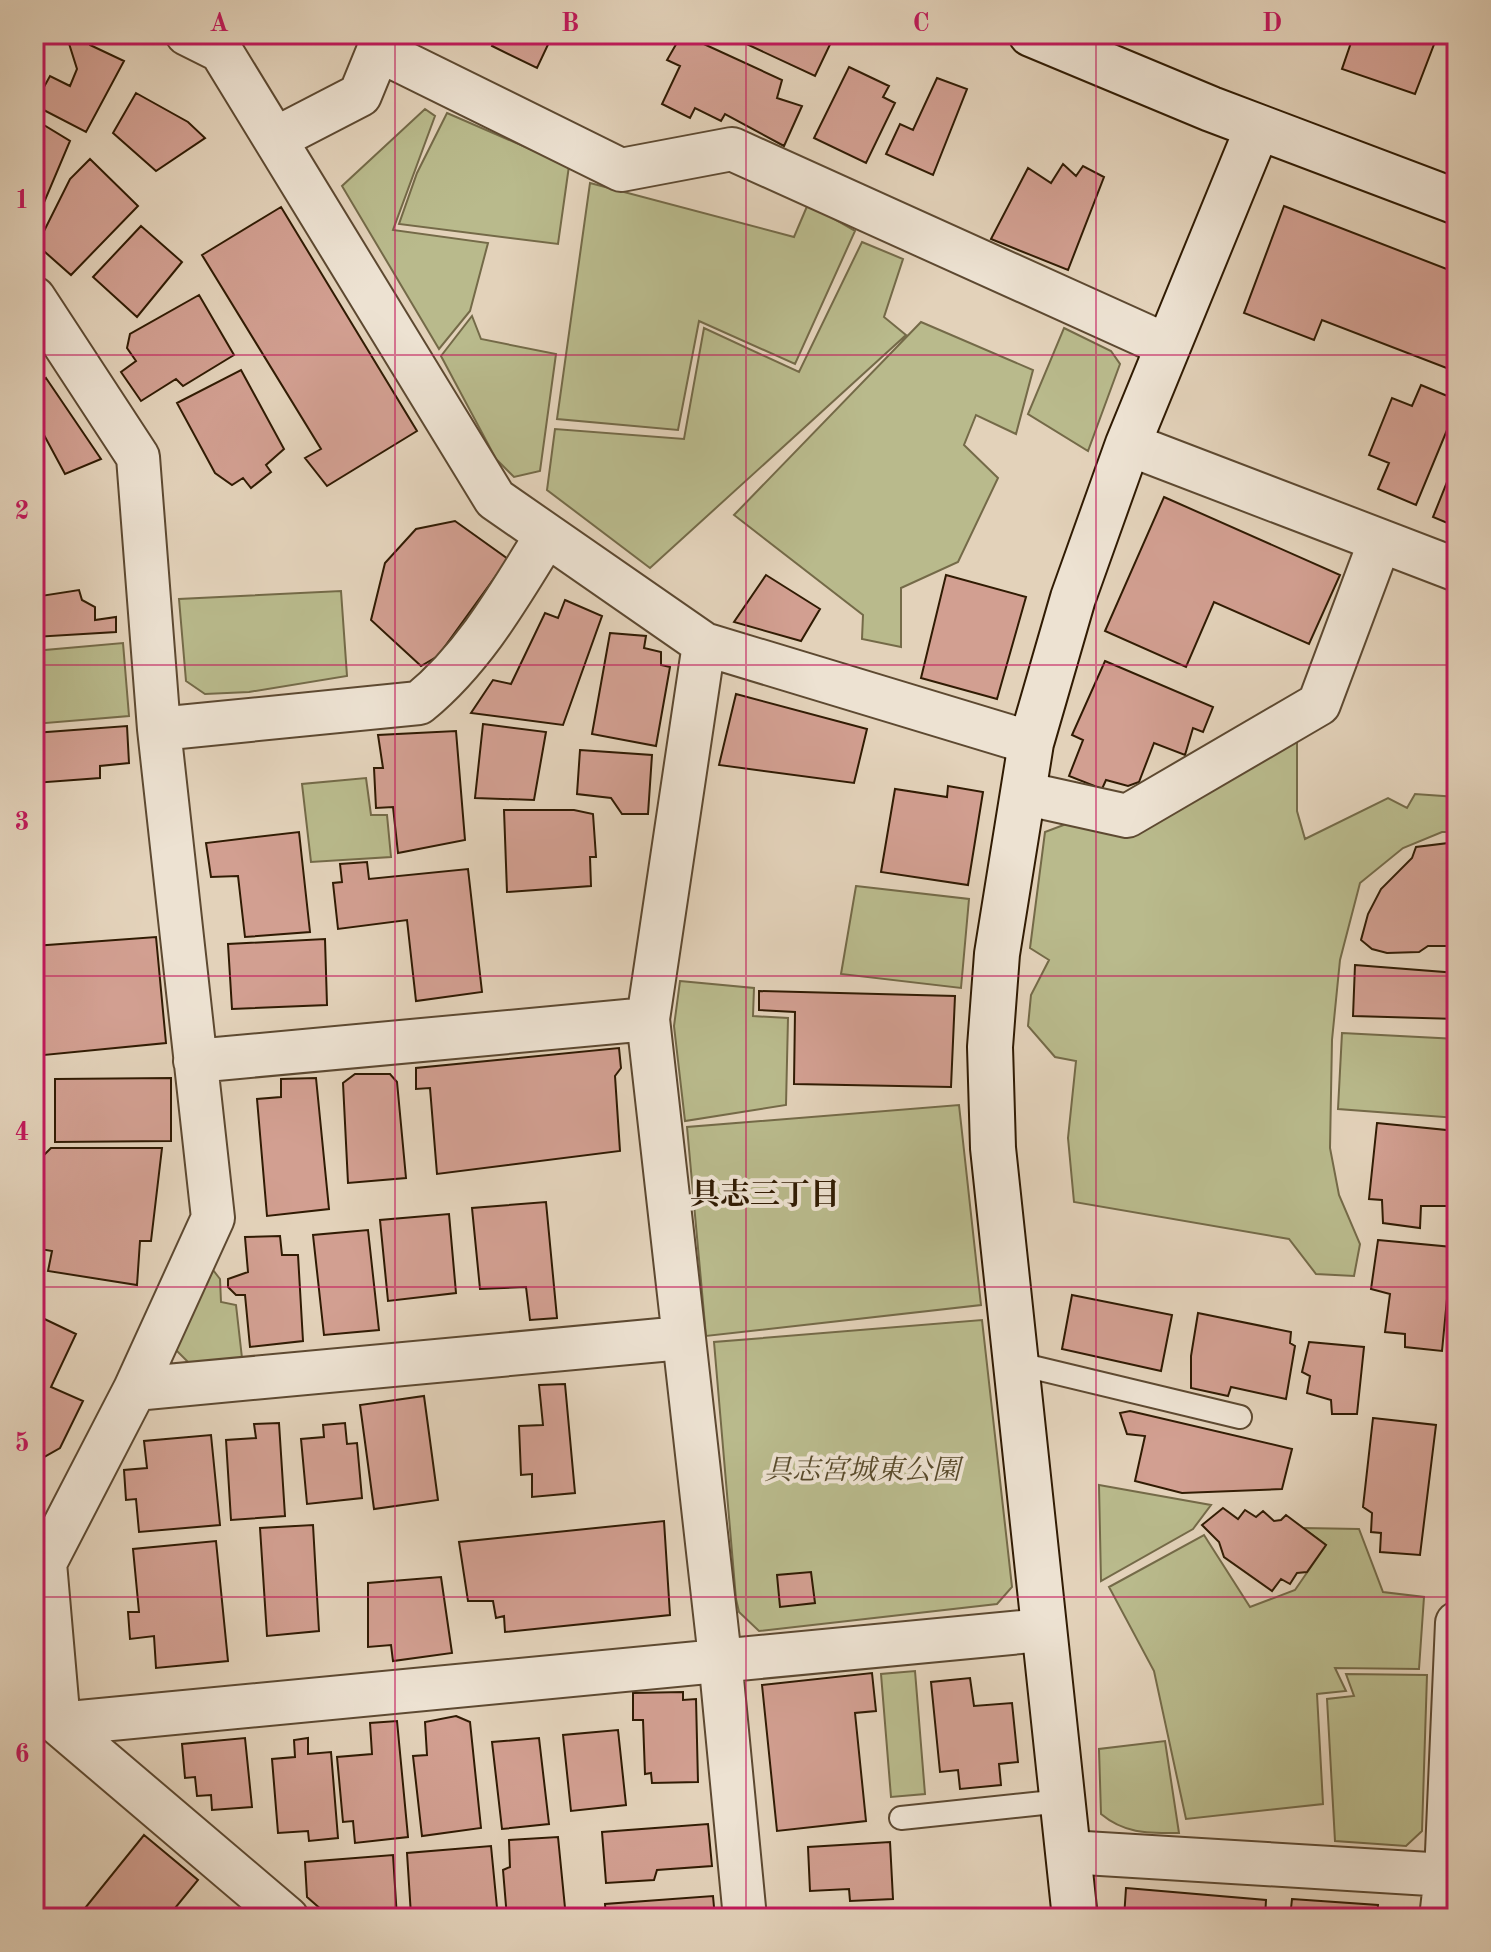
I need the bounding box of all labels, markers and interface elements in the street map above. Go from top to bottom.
text: A [209,11,229,37]
text: B [561,11,579,37]
text: C [912,11,930,37]
text: D [1262,11,1282,37]
text: 1 [14,188,30,214]
text: 2 [14,499,30,525]
text: 3 [14,810,30,836]
text: 4 [14,1120,30,1146]
district label: 具志三丁目 [690,1178,840,1211]
text: 5 [14,1431,30,1457]
park label: 具志宮城東公園 [764,1455,964,1486]
text: 6 [14,1742,30,1768]

